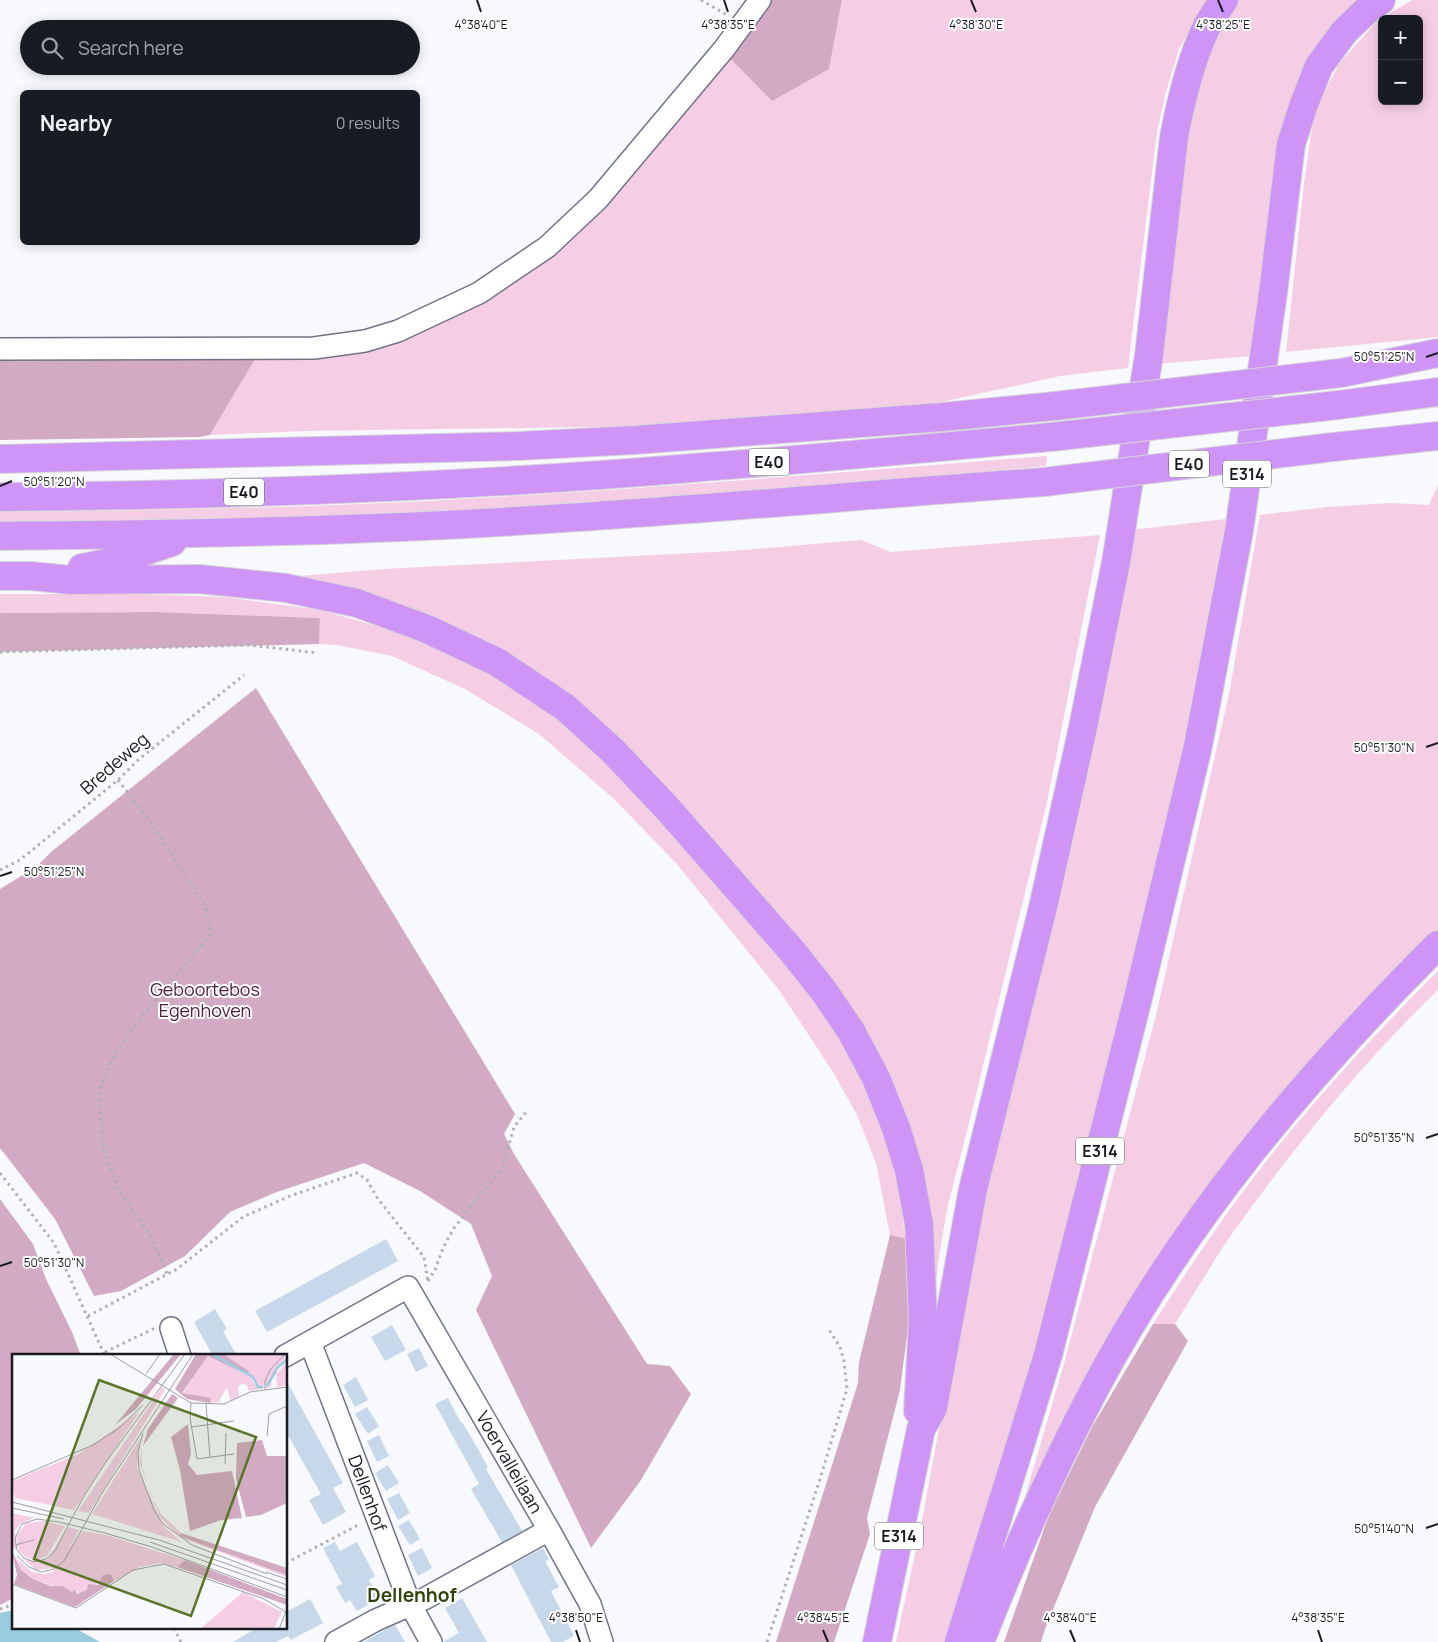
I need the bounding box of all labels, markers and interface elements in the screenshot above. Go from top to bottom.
map controls [1378,15,1423,105]
button: + [1378,15,1423,60]
text: 4°38'40"E [454,16,508,33]
text: 4°38'35"E [701,16,755,33]
text: 4°38'30"E [949,16,1003,33]
text: 4°38'25"E [1196,16,1250,33]
search box [20,20,420,75]
icon: search [38,34,66,62]
text: Search here [78,35,184,61]
button: − [1378,60,1423,105]
text: Nearby [40,109,112,137]
text: 0 results [336,112,400,134]
text: 50°51'25"N [1354,348,1414,365]
road number: E40 [749,448,789,476]
road number: E40 [1169,450,1209,478]
road number: E314 [1223,460,1271,488]
text: 50°51'20"N [24,473,84,490]
road number: E40 [224,478,264,506]
street label: Bredeweg [75,727,153,799]
text: 50°51'30"N [1354,739,1414,756]
text: 50°51'25"N [24,863,84,880]
park label: Geboortebos Egenhoven [150,977,260,1022]
text: 50°51'35"N [1354,1129,1414,1146]
road number: E314 [1076,1138,1124,1164]
text: 50°51'30"N [24,1254,84,1271]
inset map [12,1354,288,1630]
street label: Voervalleilaan [471,1407,549,1517]
street label: Dellenhof [343,1451,393,1535]
text: 50°51'40"N [1354,1520,1414,1537]
road number: E314 [875,1522,923,1550]
district label: Dellenhof [367,1582,457,1608]
text: 4°38'50"E [549,1609,603,1626]
text: 4°38'45"E [797,1609,850,1626]
text: 4°38'40"E [1043,1609,1097,1626]
text: 4°38'35"E [1291,1609,1345,1626]

